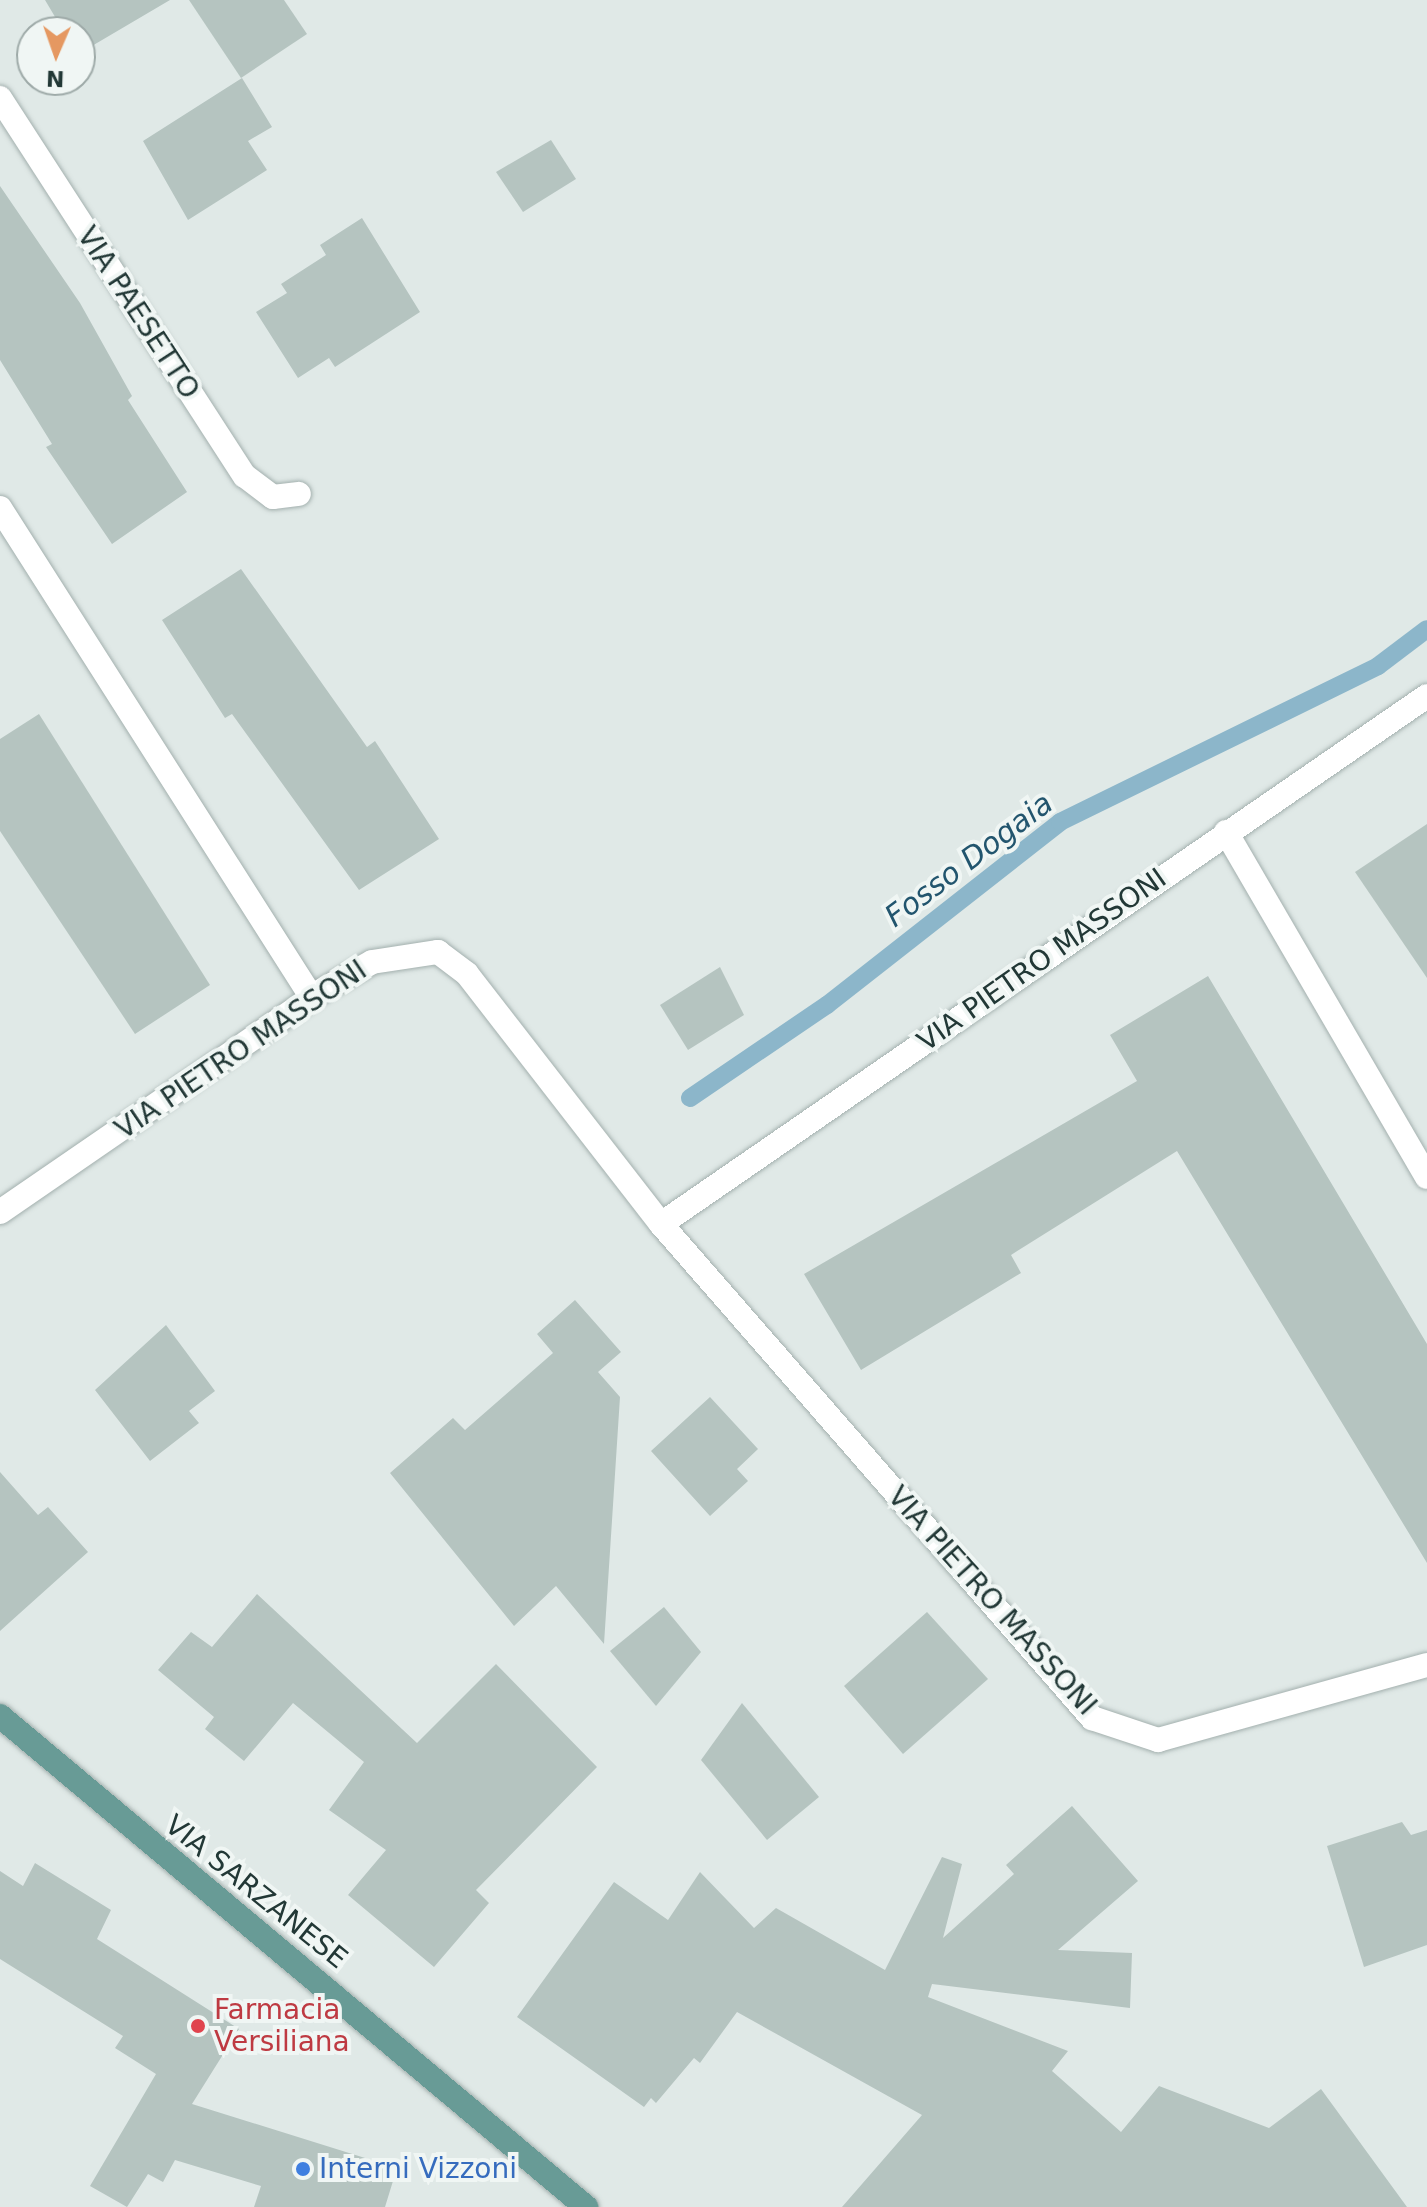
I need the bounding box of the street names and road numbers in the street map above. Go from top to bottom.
street label: VIA PAESETTO [70,221,206,405]
street label: VIA PIETRO MASSONI [911,861,1173,1059]
street label: VIA PIETRO MASSONI [109,953,373,1147]
street label: VIA PIETRO MASSONI [881,1480,1103,1722]
street label: VIA SARZANESE [158,1808,354,1976]

